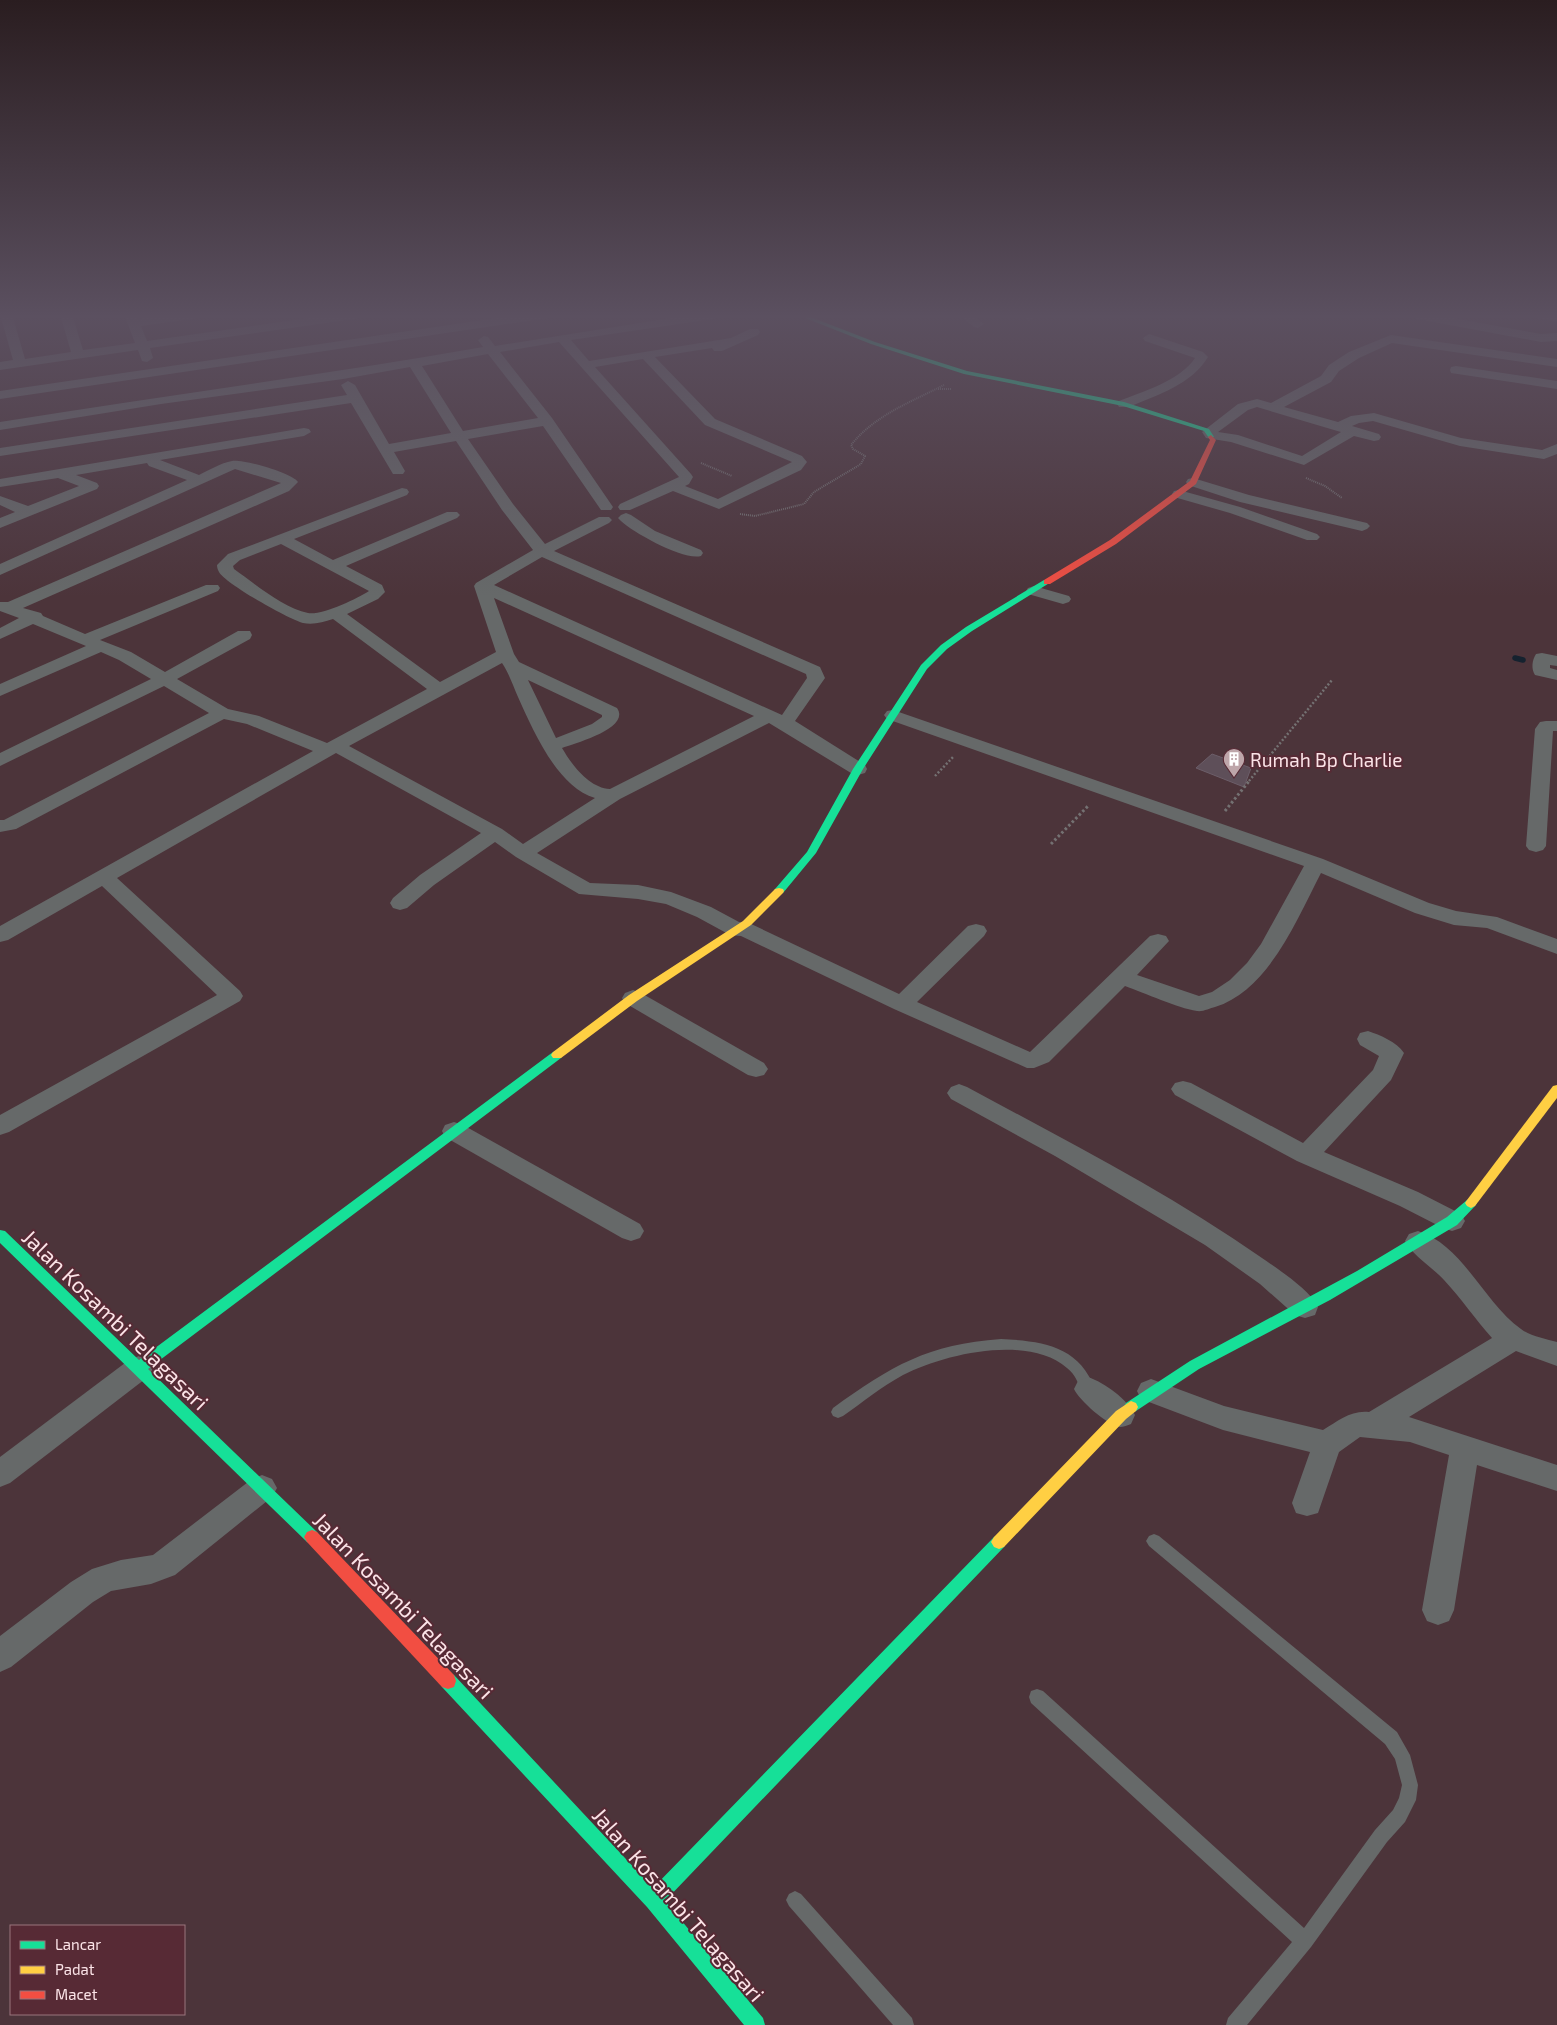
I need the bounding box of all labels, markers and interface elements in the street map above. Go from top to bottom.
building icon: Rumah Bp Charlie [1222,747,1246,778]
place label: Rumah Bp Charlie [1250,748,1402,771]
street label: Jalan Kosambi Telagasari [18,1223,214,1415]
street label: Jalan Kosambi Telagasari [308,1507,500,1703]
street label: Jalan Kosambi Telagasari [588,1802,770,2006]
legend [10,1925,185,2015]
text: Lancar [55,1935,101,1953]
text: Padat [55,1960,95,1978]
text: Macet [55,1985,98,2003]

